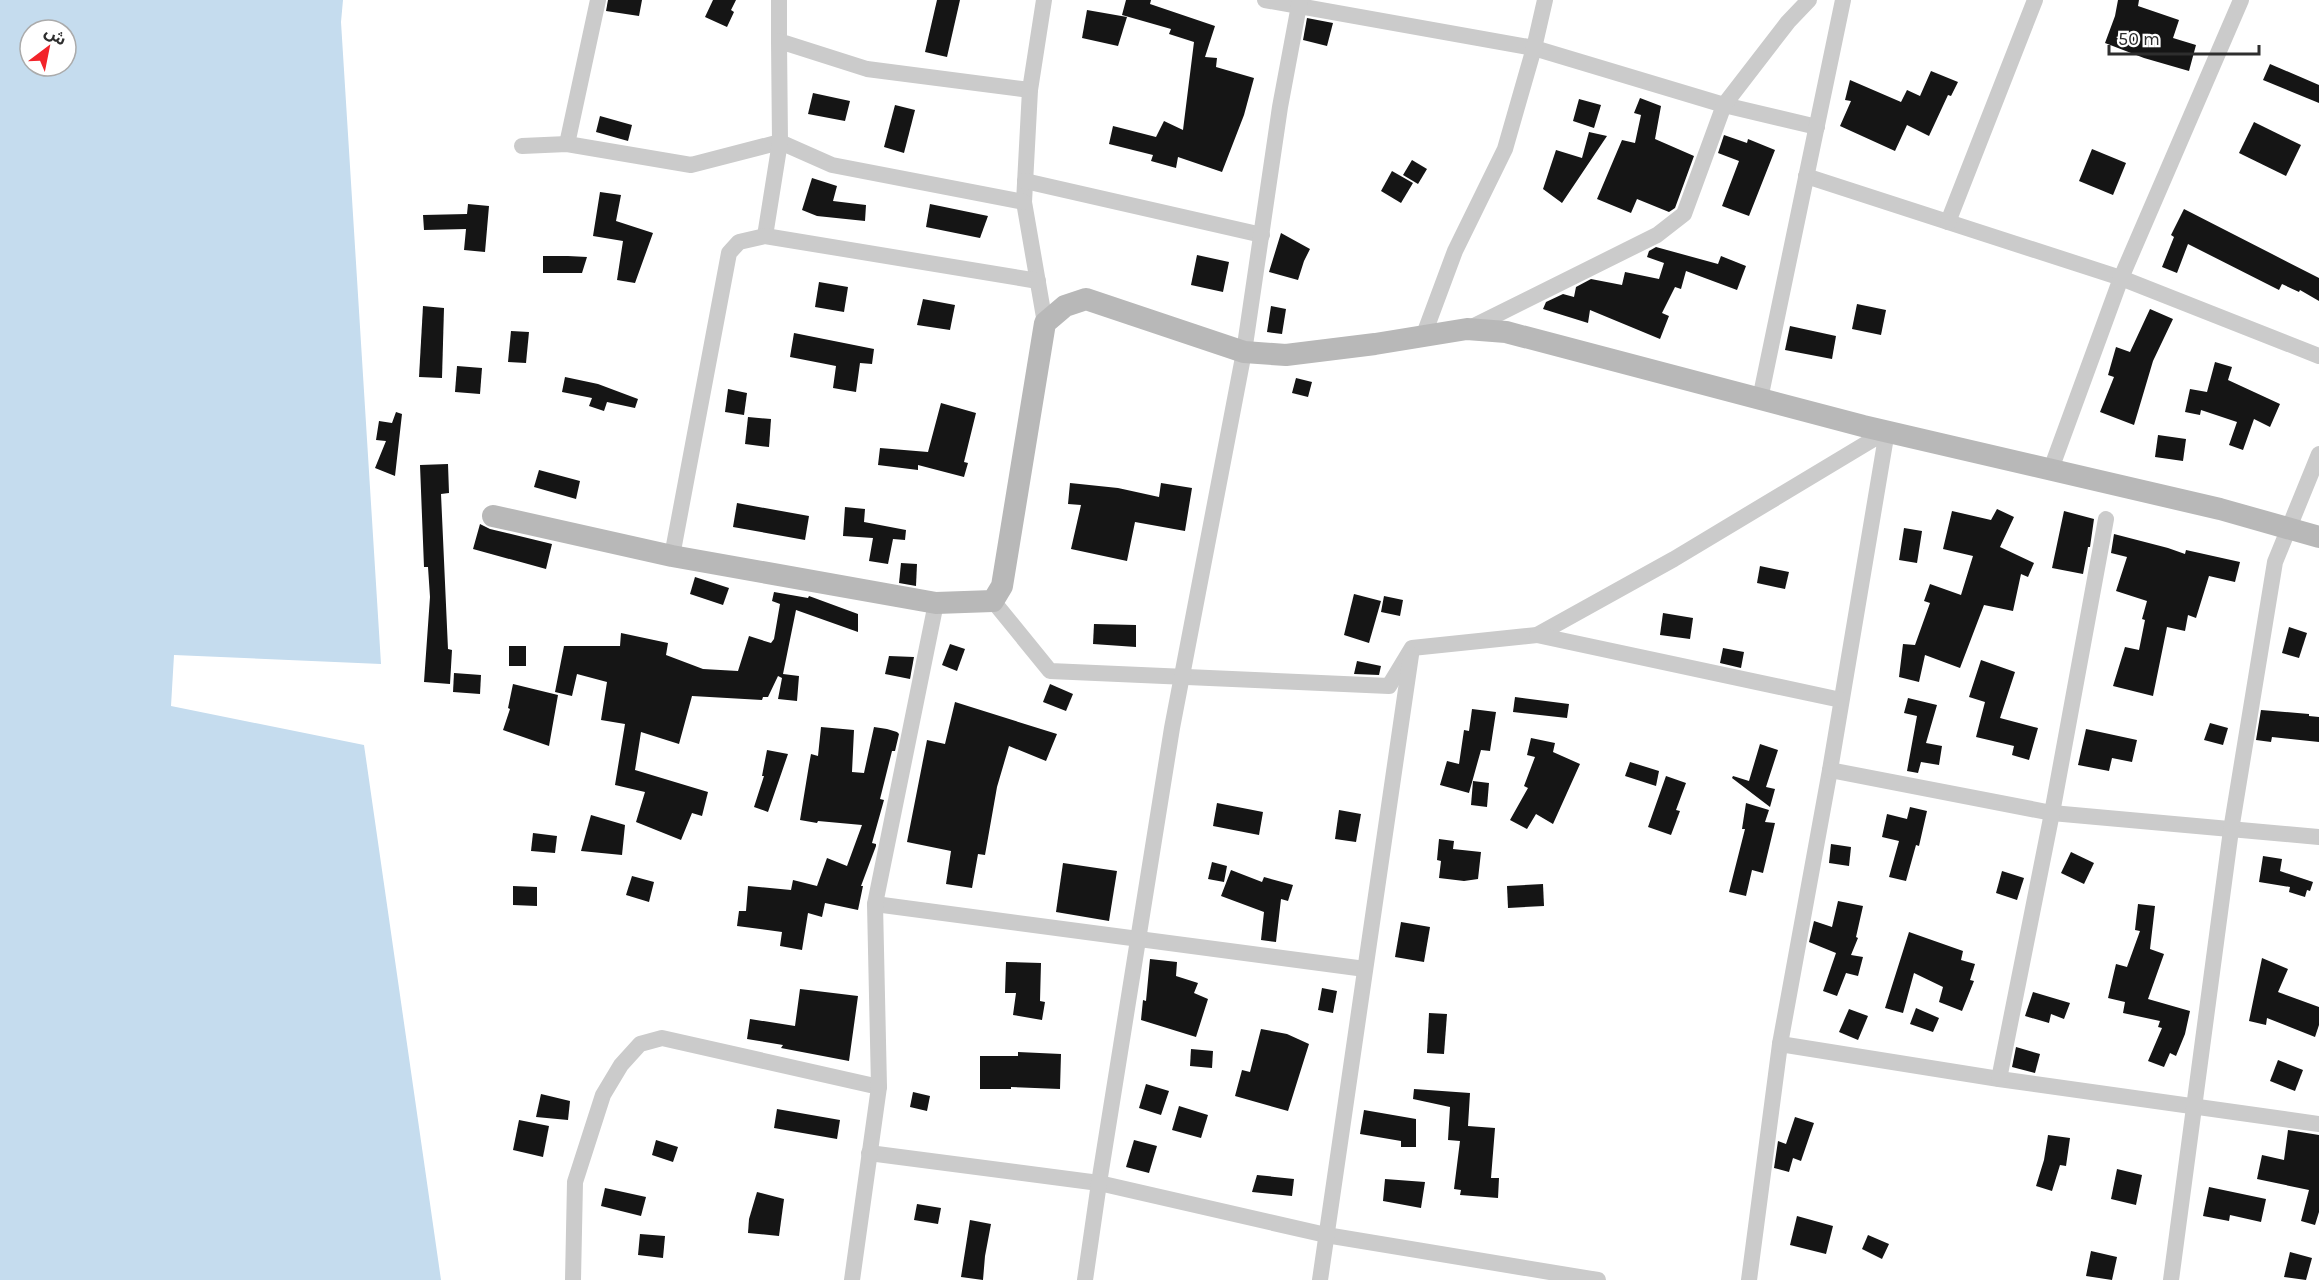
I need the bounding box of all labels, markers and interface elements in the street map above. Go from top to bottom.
north arrow [18,18,78,78]
scale bar [2109,18,2259,56]
text: ش [41,22,70,50]
text: 50 m [2118,28,2160,50]

